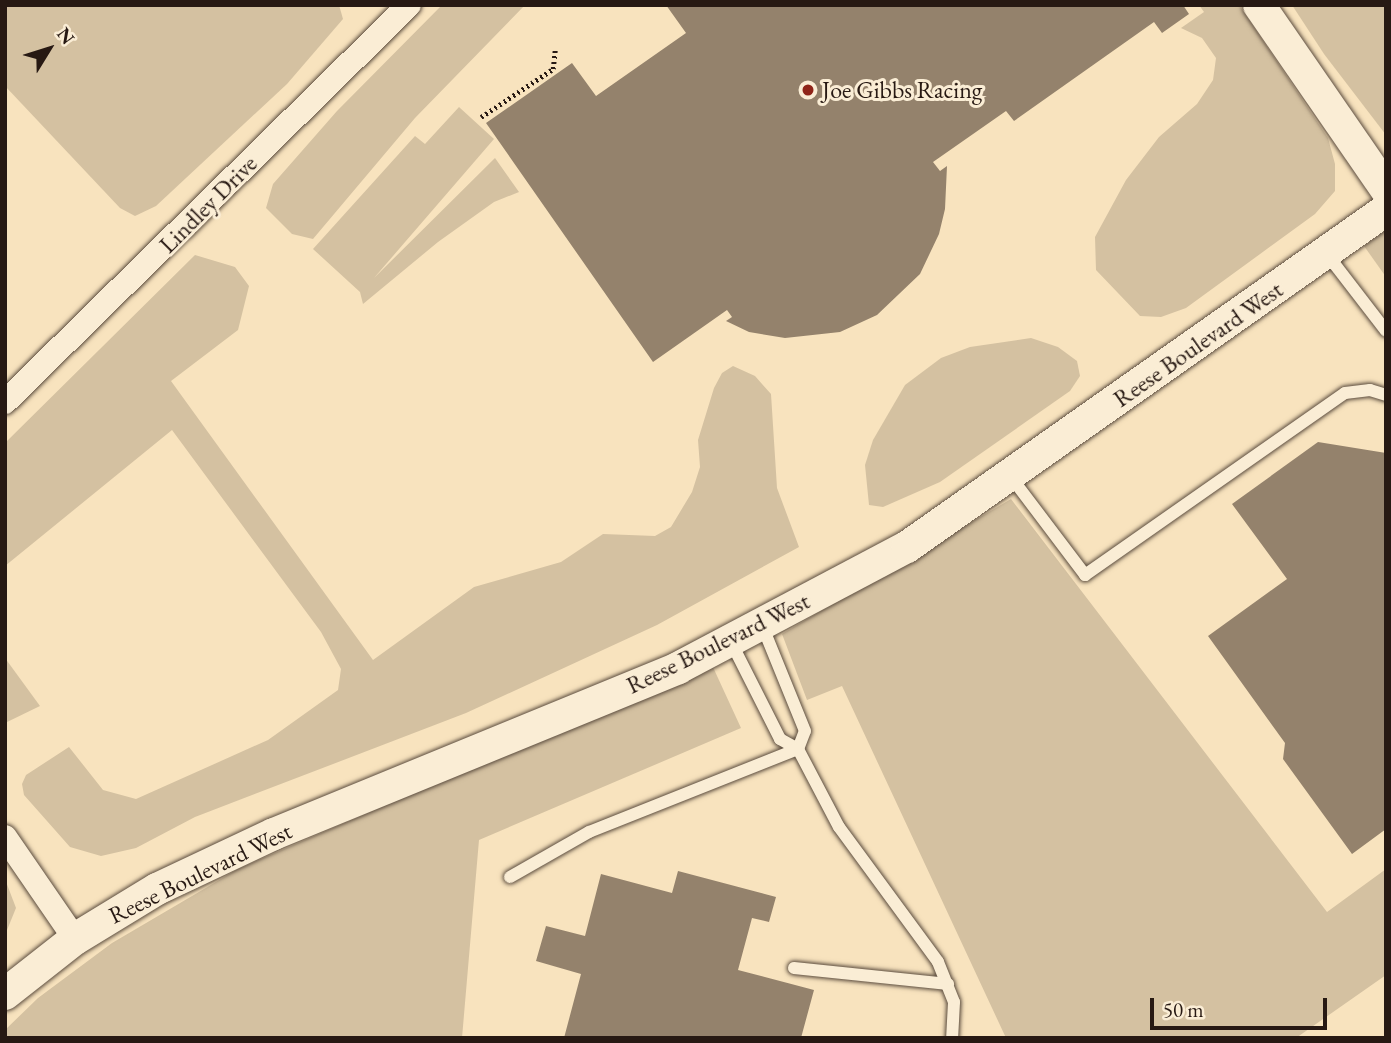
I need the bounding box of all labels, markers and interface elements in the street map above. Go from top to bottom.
north arrow [14,14,84,84]
text: N [51,22,81,50]
place label: Joe Gibbs Racing [822,76,982,104]
marker: Joe Gibbs Racing [800,82,816,98]
street label: Lindley Drive [153,149,263,259]
street label: Reese Boulevard West [1108,275,1288,413]
street label: Reese Boulevard West [622,586,814,700]
street label: Reese Boulevard West [104,816,296,930]
scale bar [1153,984,1330,1028]
text: 50 m [1163,996,1204,1023]

